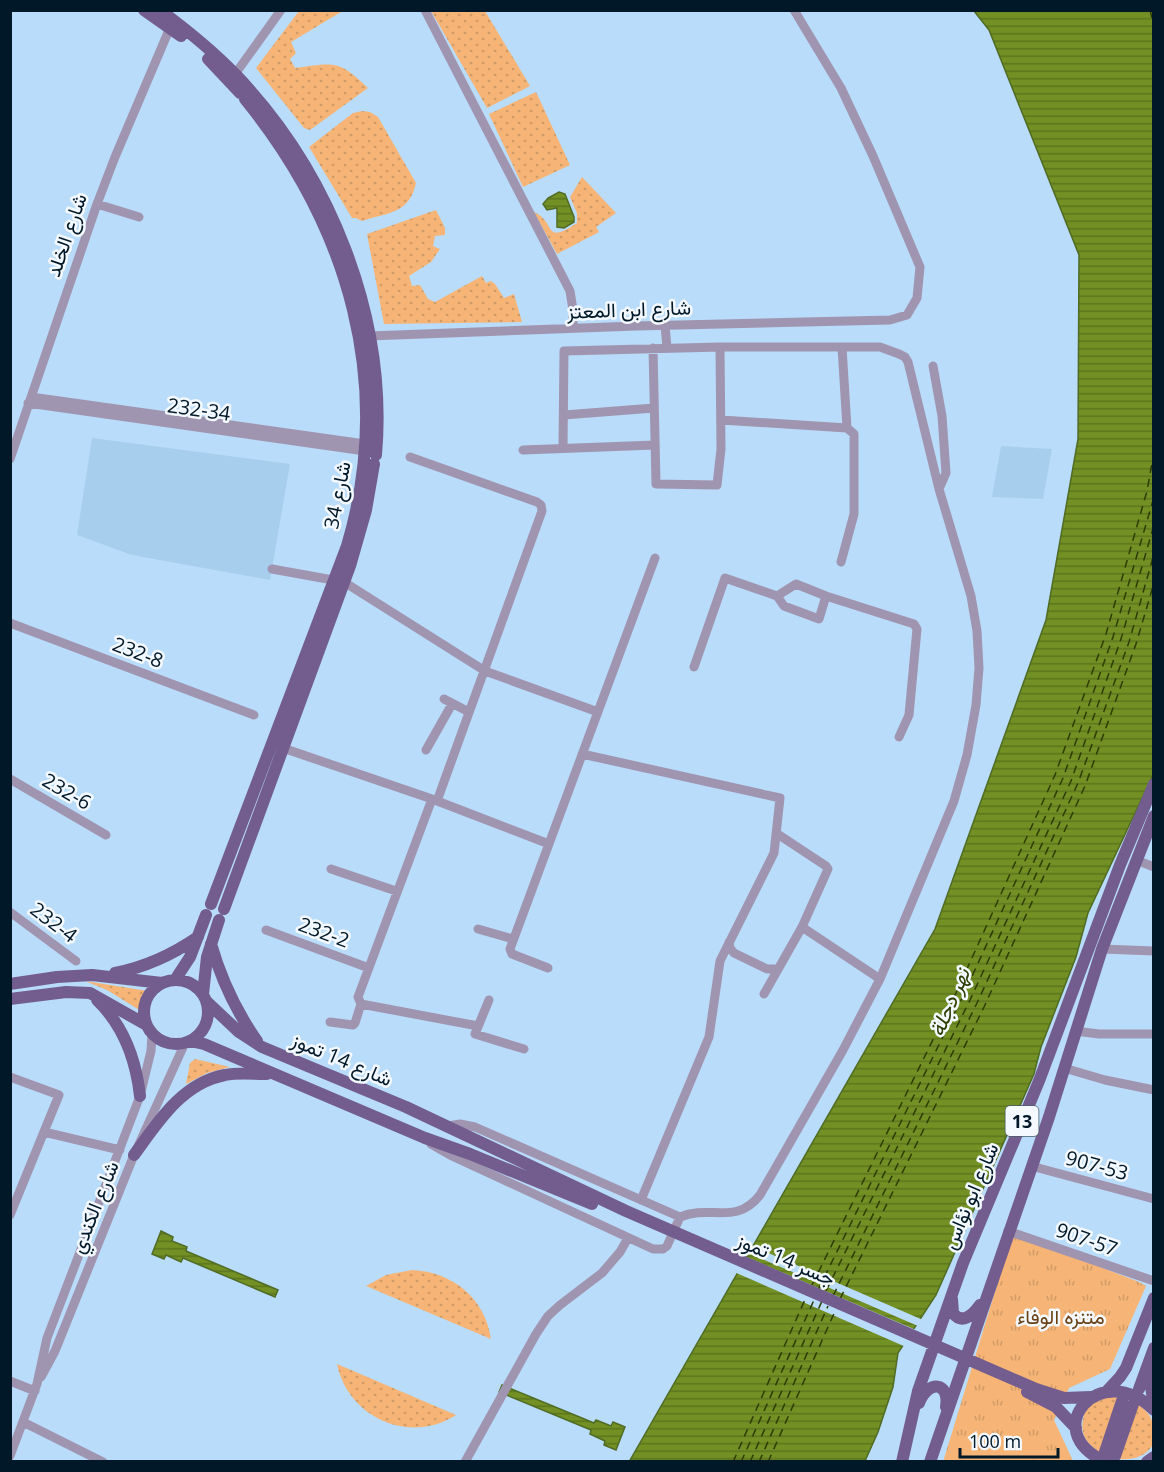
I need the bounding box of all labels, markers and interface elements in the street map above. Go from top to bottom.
street label: شارع الخلد [39,190,94,281]
street label: شارع ابن المعتز [565,293,692,326]
street label: 232-34 [166,391,233,427]
street label: شارع 34 [317,459,358,531]
street label: 232-8 [109,630,167,674]
street label: 232-6 [38,766,96,816]
street label: 232-4 [25,896,83,949]
street label: 232-2 [295,910,353,954]
water label: نهر دجلة [922,963,976,1040]
street label: شارع 14 تموز [286,1025,396,1093]
road number: 13 [1006,1106,1038,1136]
street label: شارع ابو نؤاس [936,1139,1005,1254]
street label: 907-53 [1063,1144,1131,1186]
street label: شارع الكندي [63,1157,128,1259]
street label: 907-57 [1053,1216,1121,1262]
street label: جسر 14 تموز [732,1226,839,1292]
park label: متنزه الوفاء [1017,1303,1105,1330]
scale bar [960,1421,1058,1459]
text: 100 m [969,1429,1021,1453]

